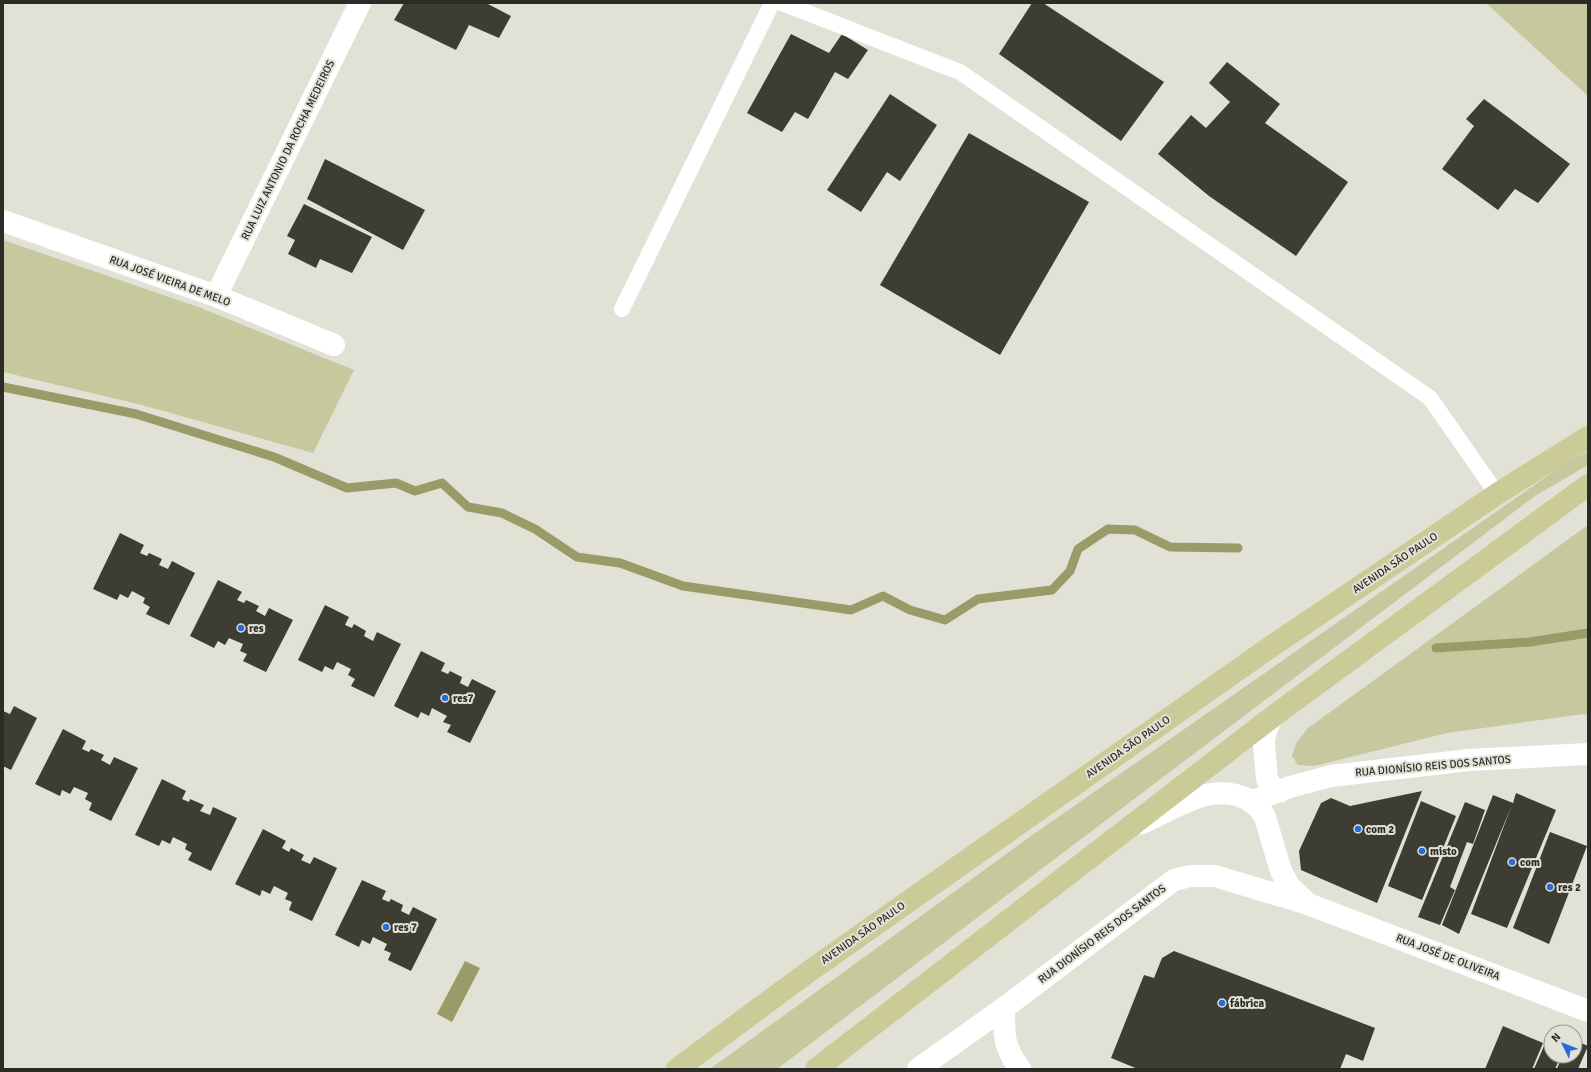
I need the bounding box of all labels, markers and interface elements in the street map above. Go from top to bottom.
street label: RUA LUIZ ANTONIO DA ROCHA MEDEIROS [239,58,337,242]
street label: RUA JOSÉ VIEIRA DE MELO [108,252,233,309]
street label: AVENIDA SÃO PAULO [1350,530,1440,596]
place label: res [249,622,264,635]
marker: res [236,623,246,633]
place label: res7 [453,692,474,705]
marker: res7 [440,693,450,703]
street label: AVENIDA SÃO PAULO [1083,713,1173,781]
street label: RUA DIONÍSIO REIS DOS SANTOS [1354,752,1511,779]
place label: com 2 [1366,823,1394,836]
marker: com 2 [1353,824,1363,834]
place label: misto [1430,845,1457,858]
marker: misto [1417,846,1427,856]
place label: com [1520,856,1540,869]
marker: com [1507,857,1517,867]
street label: RUA DIONÍSIO REIS DOS SANTOS [1035,881,1168,986]
place label: res 2 [1558,881,1581,894]
marker: res 2 [1545,882,1555,892]
street label: AVENIDA SÃO PAULO [818,899,908,967]
place label: res 7 [394,921,417,934]
marker: res 7 [381,922,391,932]
street label: RUA JOSÉ DE OLIVEIRA [1394,930,1503,983]
place label: fábrica [1229,997,1265,1010]
marker: fábrica [1217,998,1227,1008]
north arrow [1543,1024,1583,1064]
text: N [1549,1030,1563,1045]

